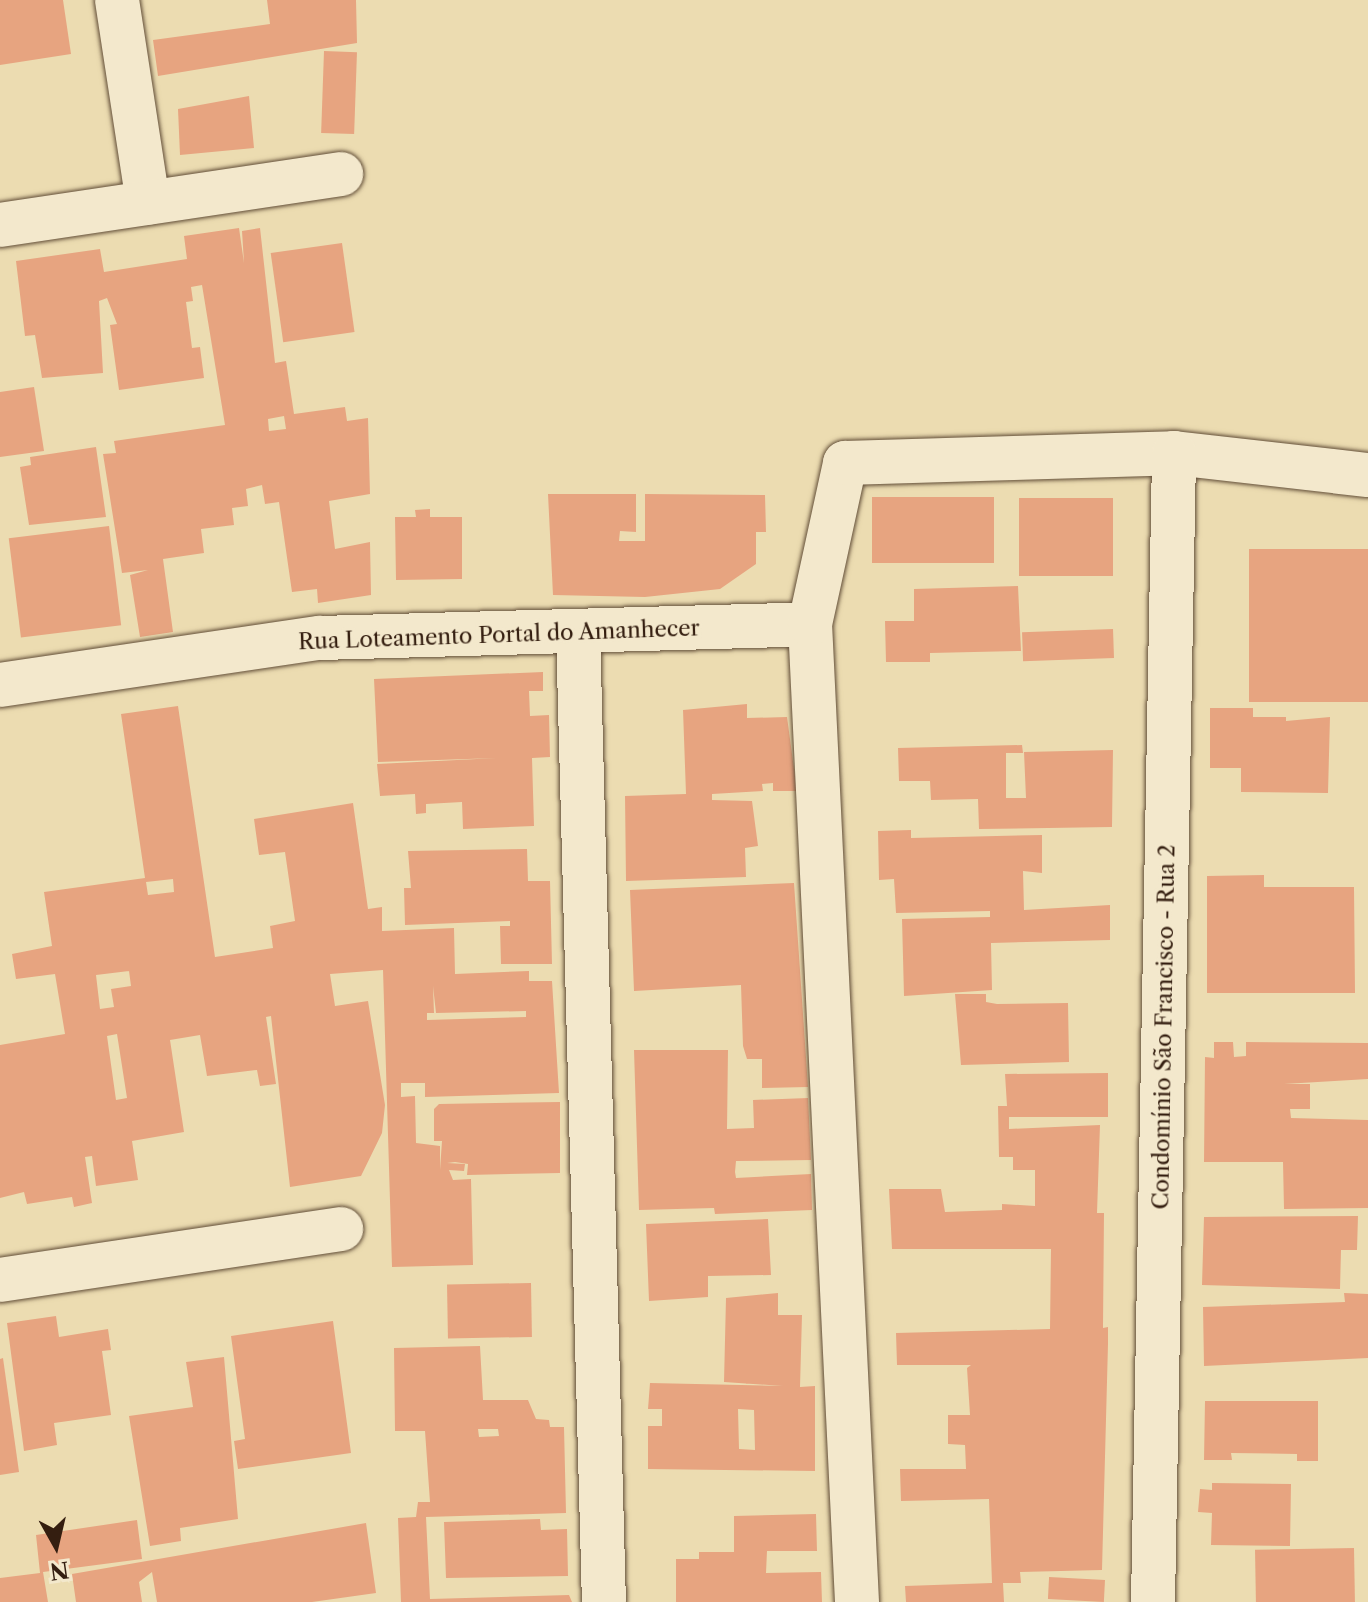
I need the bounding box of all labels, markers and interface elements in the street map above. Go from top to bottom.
street label: Rua Loteamento Portal do Amanhecer [297,615,701,655]
street label: Condomínio São Francisco - Rua 2 [1148,844,1180,1210]
north arrow [16,1506,96,1586]
text: N [48,1556,71,1585]

